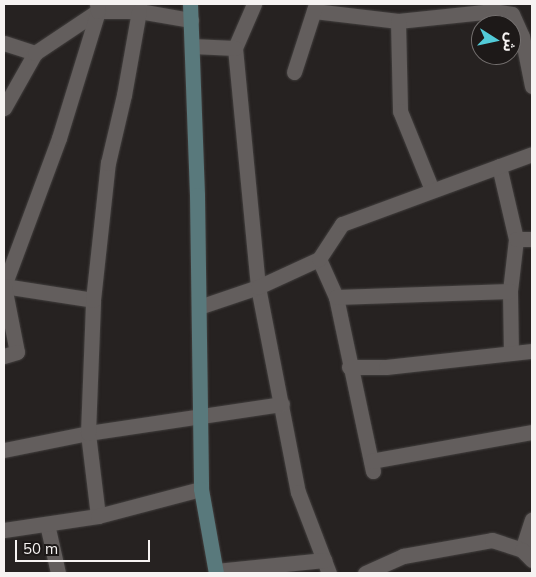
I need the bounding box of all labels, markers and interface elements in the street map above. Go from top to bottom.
north arrow [471,15,521,65]
text: ش [499,31,520,53]
scale bar [18,530,152,562]
text: 50 m [23,539,58,558]

